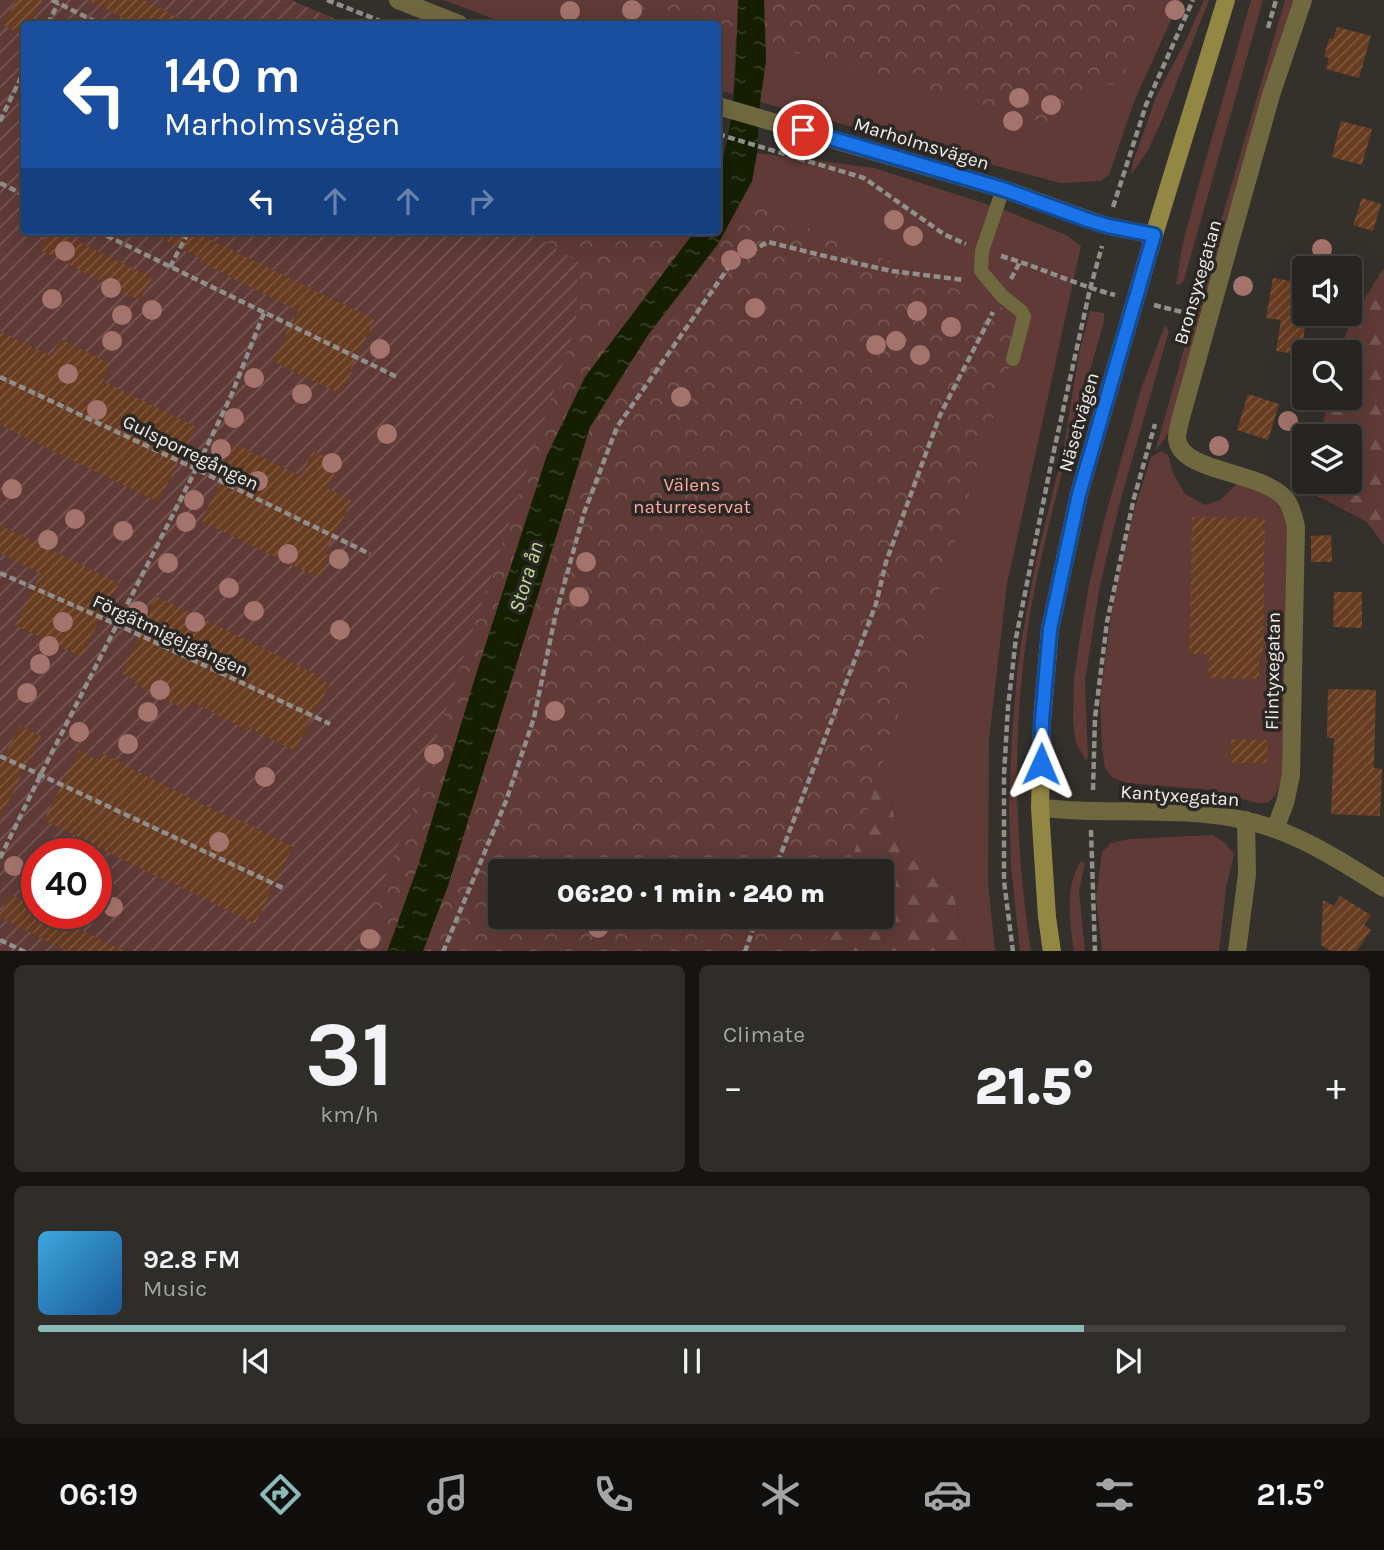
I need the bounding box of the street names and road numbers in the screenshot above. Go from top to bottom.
street label: Marholmsvägen [851,113,992,175]
street label: Bronsyxegatan [1170,217,1226,347]
street label: Näsetvägen [1054,370,1104,474]
street label: Gulsporregången [119,410,262,495]
street label: Förgätmigejgången [89,590,252,682]
street label: Flintyxegatan [1261,612,1285,730]
street label: Kantyxegatan [1120,781,1240,811]

